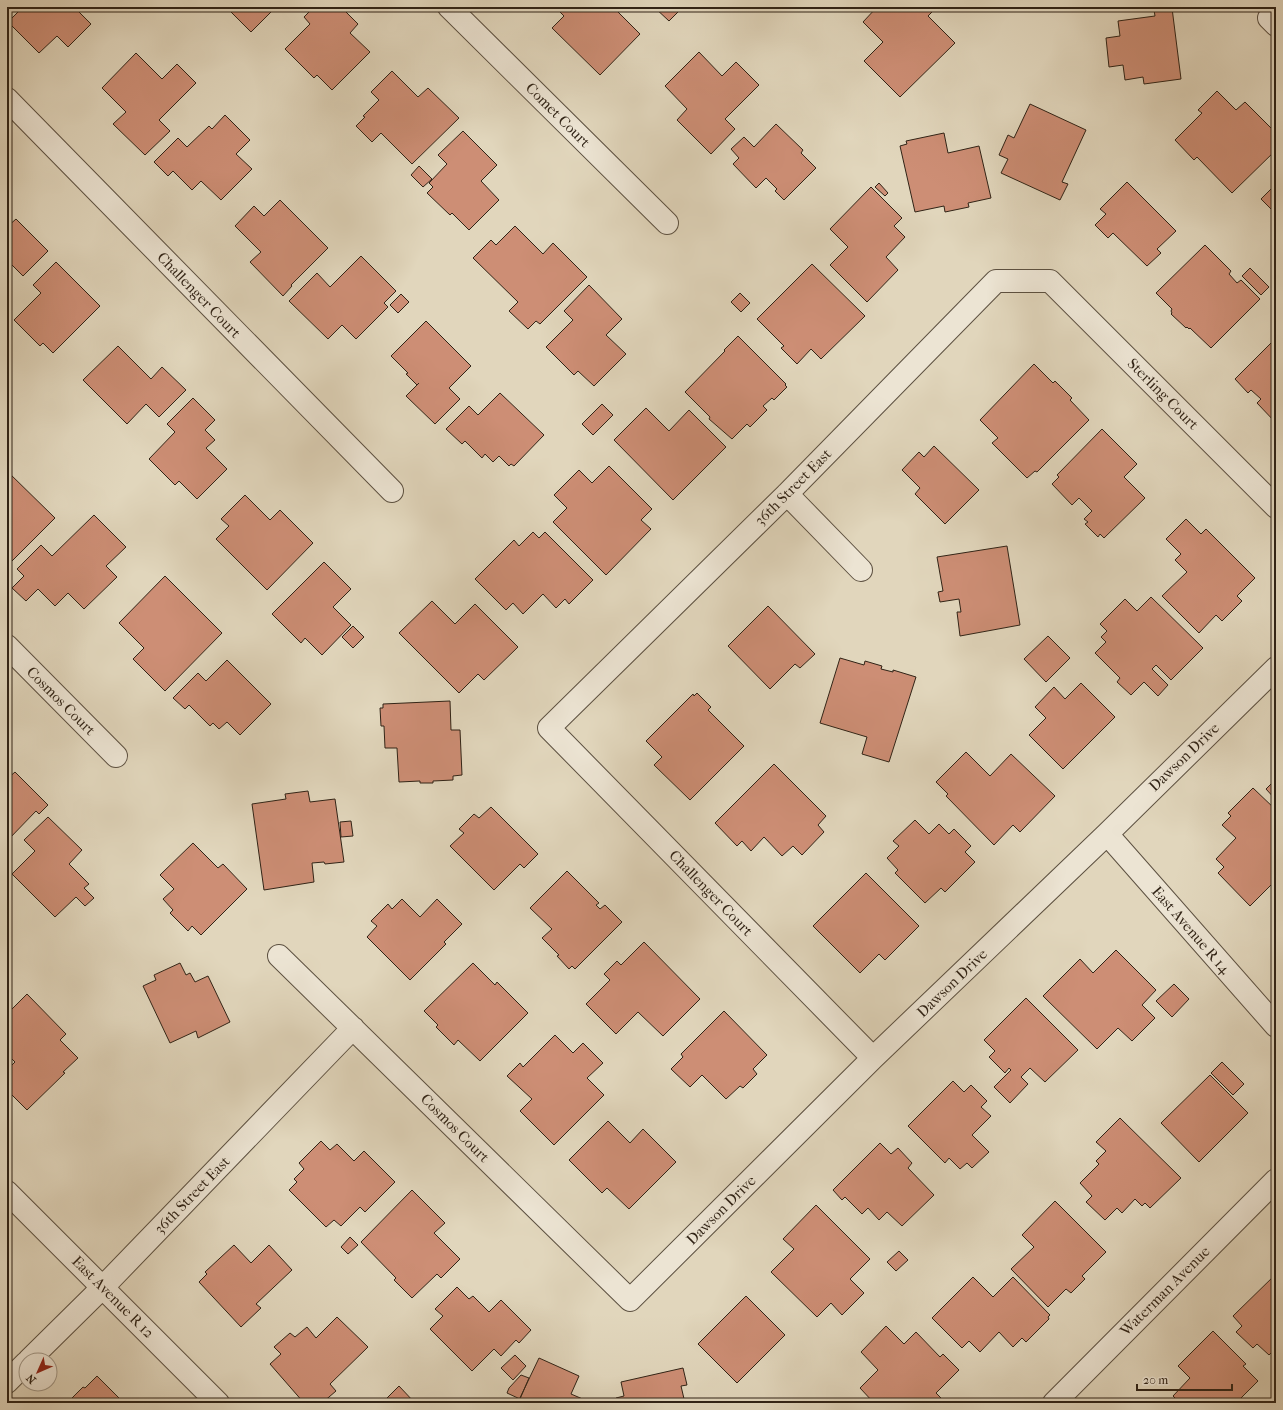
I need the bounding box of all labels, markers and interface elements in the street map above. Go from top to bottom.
street label: Comet Court [522,79,594,151]
street label: Challenger Court [153,248,245,342]
street label: Sterling Court [1124,355,1203,434]
street label: 36th Street East [751,444,836,529]
street label: Cosmos Court [23,663,100,740]
street label: Dawson Drive [1145,719,1223,795]
street label: Challenger Court [665,846,757,940]
street label: East Avenue R 14 [1148,883,1235,978]
street label: Dawson Drive [913,945,991,1021]
street label: Cosmos Court [417,1090,494,1167]
street label: 36th Street East [150,1152,234,1238]
street label: Dawson Drive [683,1171,760,1248]
street label: Waterman Avenue [1116,1242,1214,1340]
street label: East Avenue R 12 [68,1252,158,1342]
north arrow [18,1352,58,1392]
scale bar [1137,1366,1232,1392]
text: N [23,1371,39,1386]
text: 20 m [1143,1373,1168,1387]

